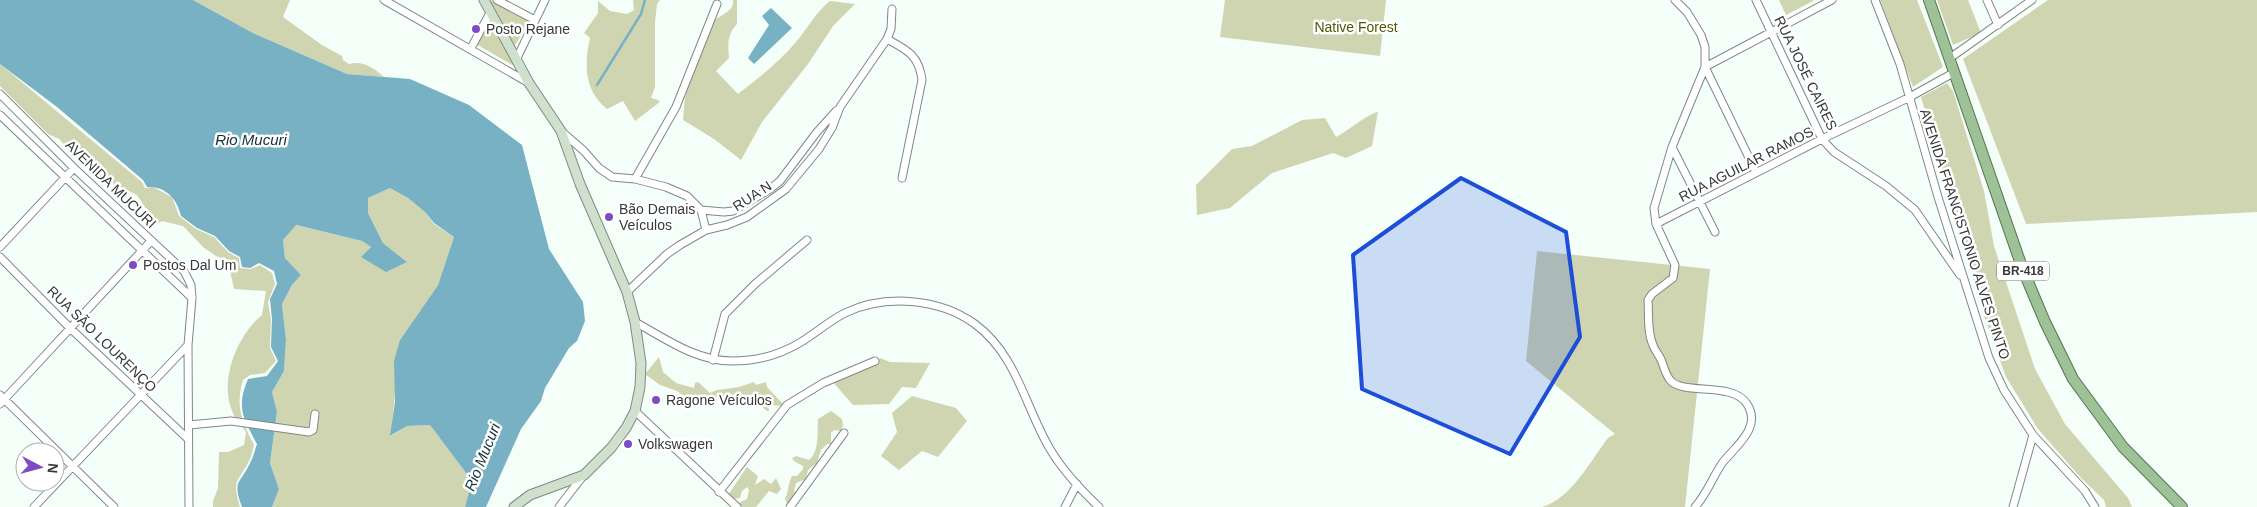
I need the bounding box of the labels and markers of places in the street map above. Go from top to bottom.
place label: Posto Rejane [486,21,570,37]
marker: Posto Rejane [470,23,482,35]
place label: Bão Demais Veículos [619,201,695,233]
marker: Bão Demais Veículos [603,211,615,223]
place label: Postos Dal Um [143,257,236,273]
marker: Postos Dal Um [127,259,139,271]
place label: Ragone Veículos [666,392,772,408]
marker: Ragone Veículos [650,394,662,406]
place label: Volkswagen [638,436,713,452]
marker: Volkswagen [622,438,634,450]

